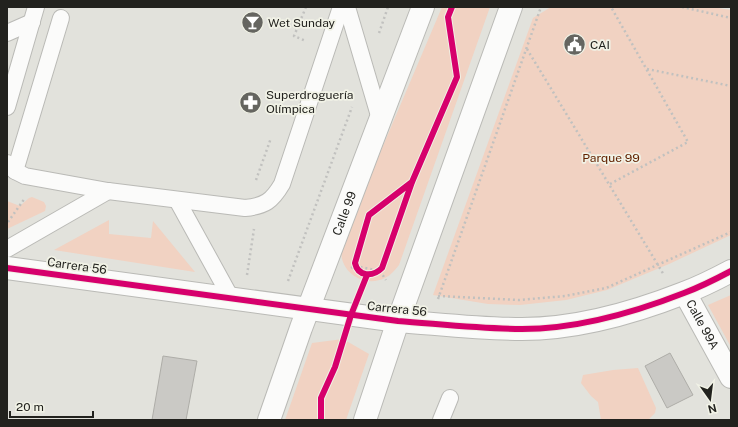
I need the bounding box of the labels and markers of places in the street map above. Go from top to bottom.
bar icon: Wet Sunday [239,10,265,36]
place label: Wet Sunday [268,16,336,30]
public building icon: CAI [561,32,587,58]
place label: CAI [590,38,610,52]
place label: Superdroguería Olímpica [266,88,354,116]
pharmacy icon: Superdroguería Olímpica [238,89,264,115]

